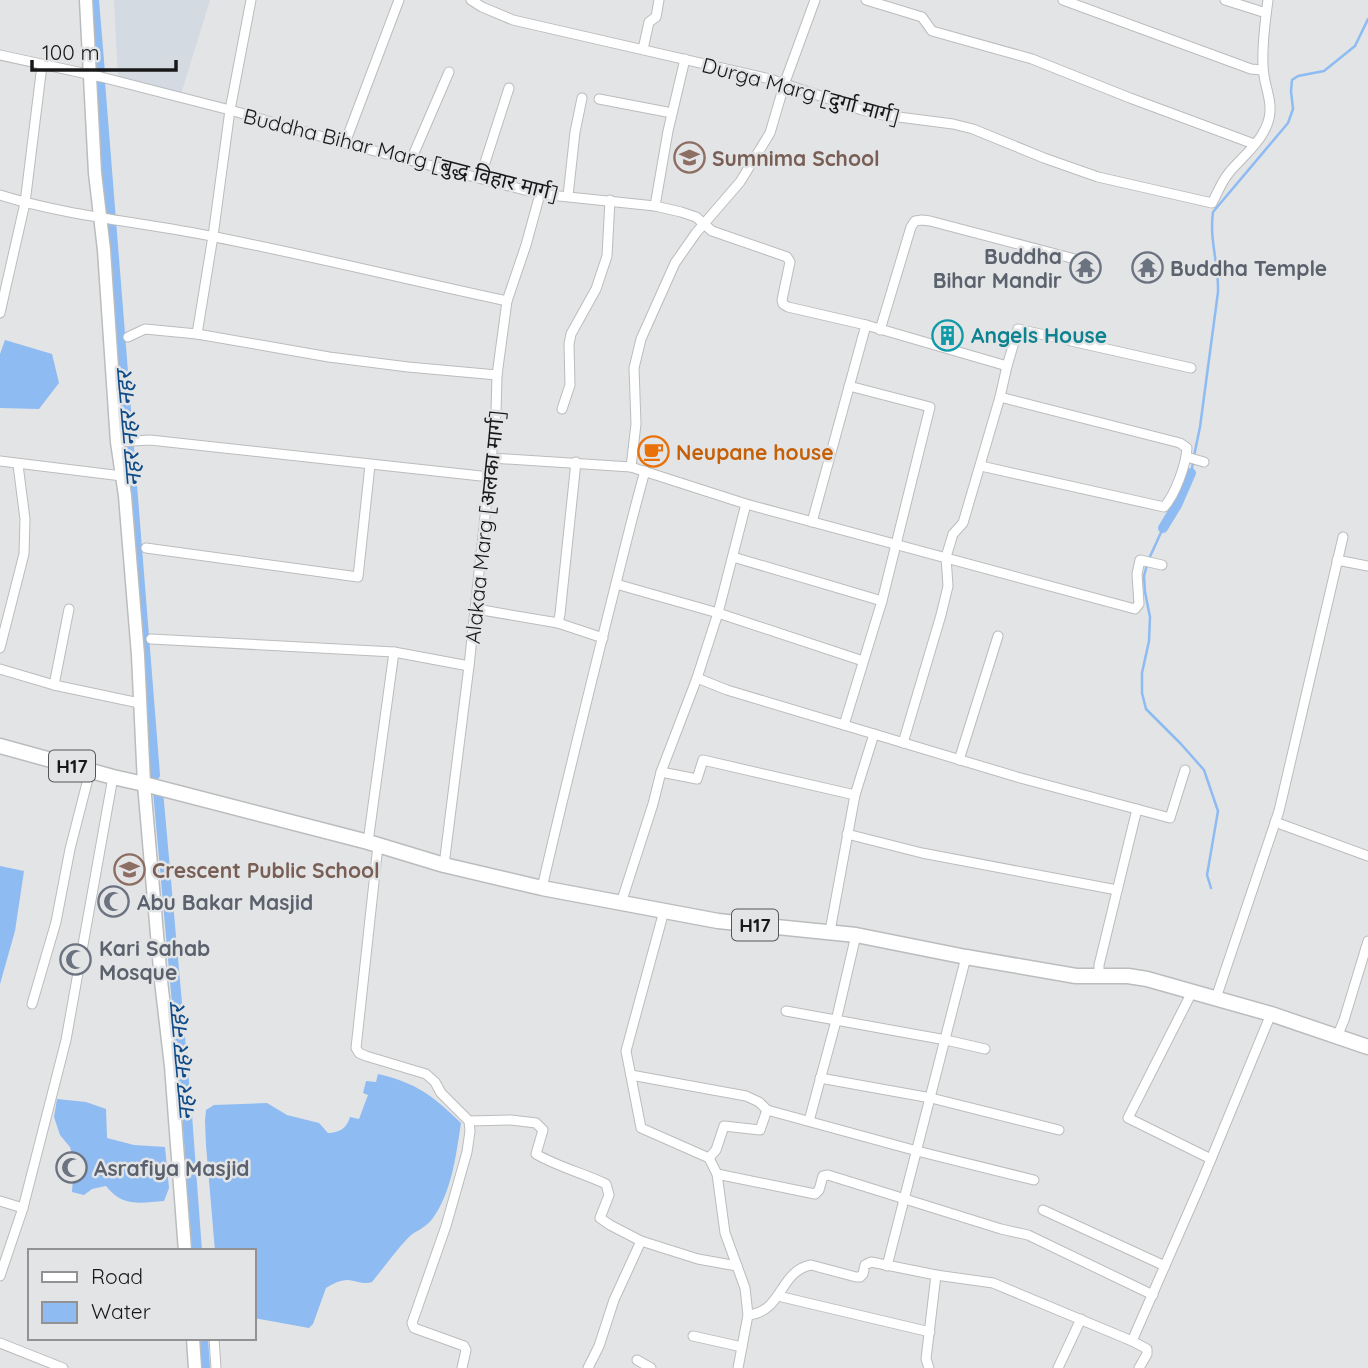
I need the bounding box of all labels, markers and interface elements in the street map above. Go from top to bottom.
scale bar [32,28,175,72]
text: 100 m [42,39,100,65]
street label: Durga Marg [दुर्गा मार्ग] [699,51,903,131]
street label: Buddha Bihar Marg [बुद्ध विहार मार्ग] [241,102,561,207]
school or university icon: Sumnima School [672,141,706,175]
place label: Sumnima School [712,145,880,171]
place label: Buddha Bihar Mandir [933,243,1062,293]
temple icon: Buddha Bihar Mandir [1068,251,1102,285]
temple icon: Buddha Temple [1130,251,1164,285]
place label: Buddha Temple [1170,255,1327,281]
building icon: Angels House [931,318,965,352]
place label: Angels House [971,322,1107,348]
water label: नहर नहर नहर [108,366,147,488]
street label: Alakaa Marg [अलका मार्ग] [459,409,509,645]
cafe icon: Neupane house [636,435,670,469]
place label: Neupane house [676,439,834,465]
road number: H17 [49,750,95,782]
school or university icon: Crescent Public School [112,853,146,887]
place label: Crescent Public School [152,857,380,883]
mosque icon: Abu Bakar Masjid [97,885,131,919]
place label: Abu Bakar Masjid [137,889,313,915]
road number: H17 [732,909,778,940]
place label: Kari Sahab Mosque [99,935,210,985]
mosque icon: Kari Sahab Mosque [59,943,93,977]
water label: नहर नहर नहर [161,1000,200,1122]
mosque icon: Asrafiya Masjid [54,1151,88,1185]
place label: Asrafiya Masjid [94,1155,250,1181]
legend [28,1249,256,1340]
text: Road [91,1263,143,1289]
text: Water [91,1298,151,1324]

